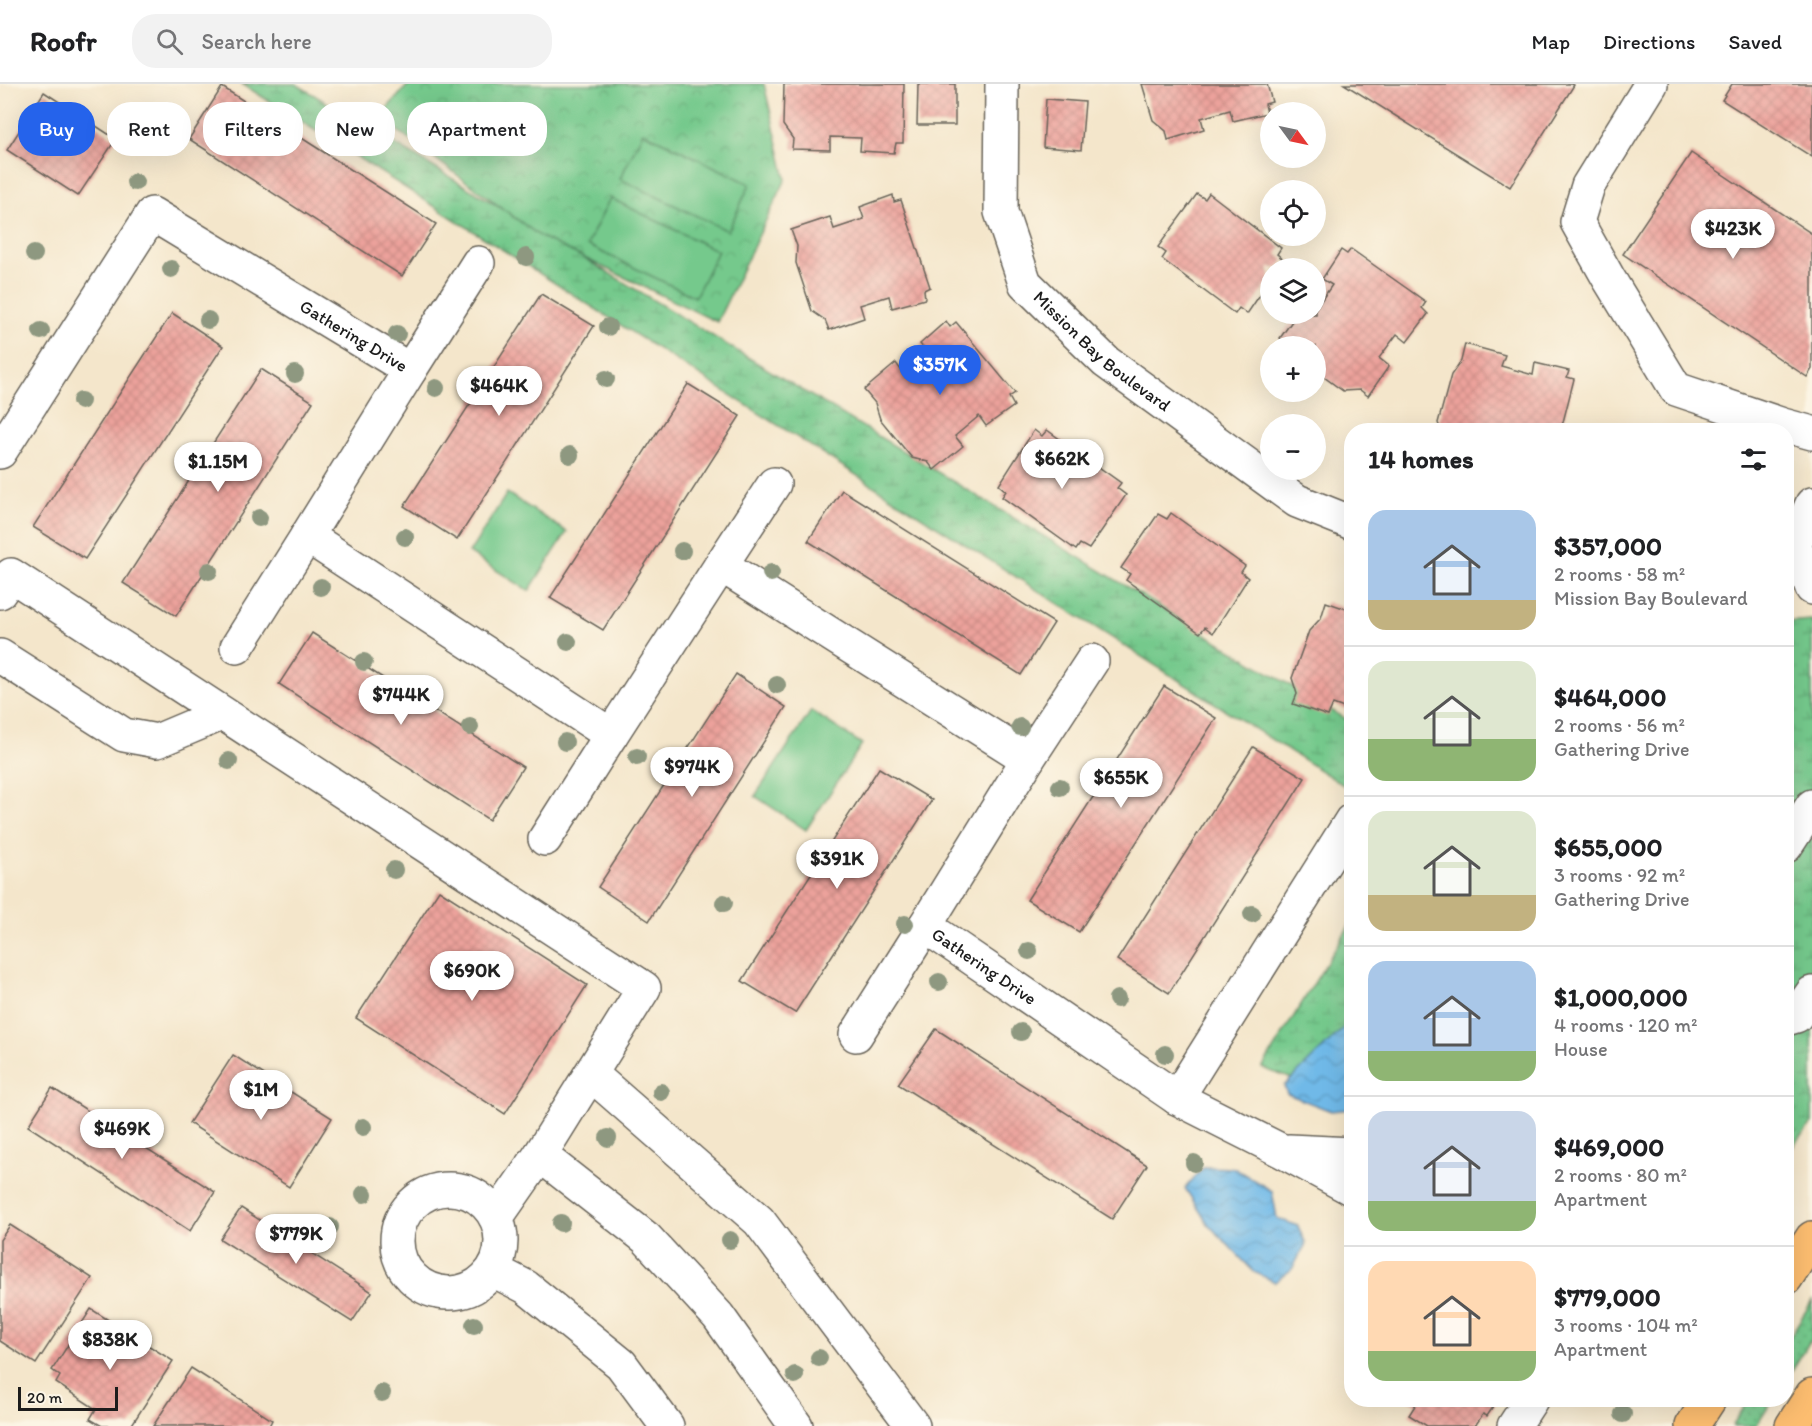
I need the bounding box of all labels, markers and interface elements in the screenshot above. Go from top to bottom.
search box [132,14,552,68]
text: Roofr [30,24,96,58]
icon: search [153,25,186,58]
text: Search here [201,28,312,55]
text: Map [1532,29,1570,54]
text: Directions [1603,29,1695,54]
text: Saved [1728,29,1782,54]
chip: Buy [18,102,95,156]
chip: Rent [107,102,191,156]
chip: Filters [203,102,303,156]
chip: New [315,102,395,156]
chip: Apartment [407,102,547,156]
north arrow [1260,102,1326,168]
map controls [1260,102,1326,480]
button: locate [1260,180,1326,246]
pin: $423K [1691,209,1775,260]
text: $423K [1705,216,1761,240]
button: layers [1260,258,1326,324]
street label: Mission Bay Boulevard [1029,286,1175,416]
street label: Gathering Drive [296,295,411,377]
button: + [1260,336,1326,402]
pin: $357K [898,345,982,396]
text: $357K [913,352,967,376]
pin: $464K [457,366,541,417]
text: $464K [470,373,528,397]
button: − [1260,414,1326,480]
pin: $662K [1020,439,1104,490]
pin: $1.15M [169,442,267,493]
text: 14 homes [1368,443,1474,475]
icon: filters [1737,443,1770,476]
text: $662K [1035,446,1089,470]
text: $1.15M [188,449,248,473]
text: $357,000 [1554,530,1662,562]
icon: home [1416,534,1488,606]
text: 2 rooms · 58 m² [1554,562,1685,586]
text: Mission Bay Boulevard [1554,586,1748,610]
pin: $744K [359,675,443,726]
text: $464,000 [1554,681,1666,713]
text: $744K [373,682,429,706]
icon: home [1416,685,1488,757]
text: 2 rooms · 56 m² [1554,713,1685,737]
text: Gathering Drive [1554,737,1689,761]
pin: $974K [650,747,734,798]
text: $974K [664,754,720,778]
pin: $655K [1079,758,1163,809]
text: $655K [1094,765,1148,789]
text: $655,000 [1554,831,1662,863]
icon: home [1416,835,1488,907]
pin: $391K [795,839,879,890]
text: $391K [810,846,864,870]
text: 3 rooms · 92 m² [1554,863,1685,887]
text: Gathering Drive [1554,887,1689,911]
street label: Gathering Drive [928,923,1041,1010]
pin: $690K [430,951,514,1002]
text: $690K [444,958,500,982]
text: $1,000,000 [1554,981,1688,1013]
icon: home [1416,985,1488,1057]
text: 4 rooms · 120 m² [1554,1013,1697,1037]
text: House [1554,1037,1608,1061]
pin: $1M [232,1070,290,1121]
text: $1M [243,1077,279,1101]
pin: $469K [80,1109,164,1160]
text: $469K [94,1116,150,1140]
text: $469,000 [1554,1131,1664,1163]
icon: home [1416,1135,1488,1207]
text: 2 rooms · 80 m² [1554,1163,1687,1187]
text: Apartment [1554,1187,1647,1211]
pin: $779K [254,1214,338,1265]
text: $779K [269,1221,323,1245]
text: $779,000 [1554,1281,1661,1313]
icon: home [1416,1285,1488,1357]
text: 3 rooms · 104 m² [1554,1313,1698,1337]
pin: $838K [68,1320,152,1371]
text: $838K [82,1327,138,1351]
text: Apartment [1554,1337,1647,1361]
scale bar [18,1384,118,1412]
text: 20 m [27,1388,62,1407]

